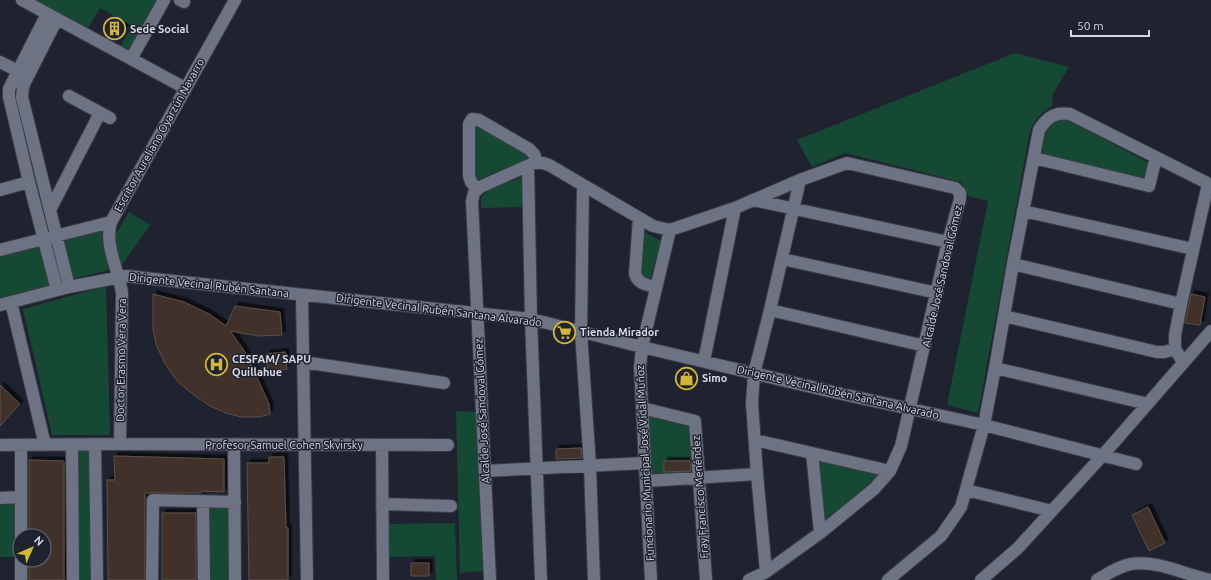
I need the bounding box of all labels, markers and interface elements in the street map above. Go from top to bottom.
scale bar [1071,12,1149,38]
building icon: Sede Social [102,16,128,42]
text: 50 m [1077,19,1104,32]
place label: Sede Social [130,23,189,35]
street label: Escritor Aureliano Oyarzún Navarro [112,56,206,214]
street label: Alcalde José Sandoval Gómez [920,204,964,348]
street label: Dirigente Vecinal Rubén Santana [128,271,290,299]
street label: Dirigente Vecinal Rubén Santana Alvarado [336,291,542,329]
street label: Doctor Erasmo Vera Vera [114,298,128,422]
supermarket icon: Tienda Mirador [551,319,577,345]
place label: Tienda Mirador [580,326,659,338]
street label: Alcalde José Sandoval Gómez [472,338,492,484]
hospital icon: CESFAM/ SAPU Quillahue [203,352,229,378]
place label: CESFAM/ SAPU Quillahue [232,353,311,378]
street label: Dirigente Vecinal Rubén Santana Alvarado [736,363,940,421]
street label: Funcionario Municipal José Vidal Muñoz [634,365,656,561]
shop icon: Simo [674,365,700,391]
place label: Simo [702,372,728,384]
street label: Fray Francisco Menéndez [690,435,710,559]
street label: Profesor Samuel Cohen Skvirsky [205,439,363,451]
north arrow [12,528,52,568]
text: N [32,534,46,548]

